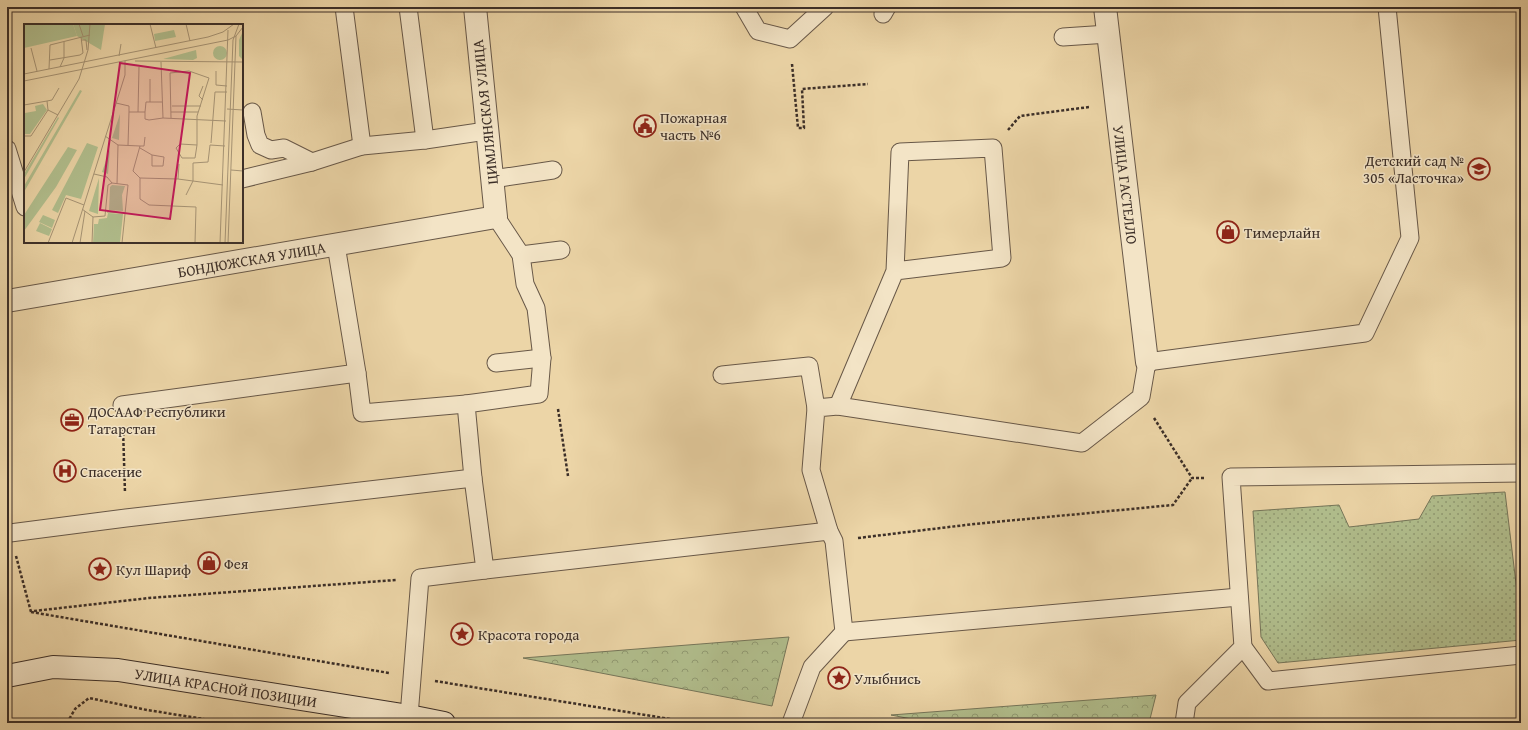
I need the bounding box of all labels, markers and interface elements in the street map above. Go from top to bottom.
inset map [24,24,243,243]
street label: ЦИМЛЯНСКАЯ УЛИЦА [467,38,503,186]
place label: Пожарная часть №6 [660,107,727,145]
public building icon: Пожарная часть №6 [632,113,658,139]
street label: УЛИЦА ГАСТЕЛЛО [1109,124,1143,245]
place label: Детский сад № 305 «Ласточка» [1363,150,1464,188]
school or university icon: Детский сад № 305 «Ласточка» [1466,156,1492,182]
shop icon: Тимерлайн [1215,219,1241,245]
place label: Тимерлайн [1244,222,1320,243]
street label: БОНДЮЖСКАЯ УЛИЦА [176,236,327,282]
place label: ДОСААФ Республики Татарстан [87,401,226,439]
office icon: ДОСААФ Республики Татарстан [59,407,85,433]
hospital icon: Спасение [52,458,78,484]
place label: Спасение [80,461,142,482]
shop icon: Фея [196,550,222,576]
place label: Фея [224,553,249,574]
place icon: Кул Шариф [87,556,113,582]
place label: Кул Шариф [116,559,191,580]
place icon: Красота города [449,621,475,647]
place label: Красота города [478,624,580,645]
street label: УЛИЦА КРАСНОЙ ПОЗИЦИИ [133,662,318,712]
place icon: Улыбнись [826,665,852,691]
place label: Улыбнись [854,668,921,689]

